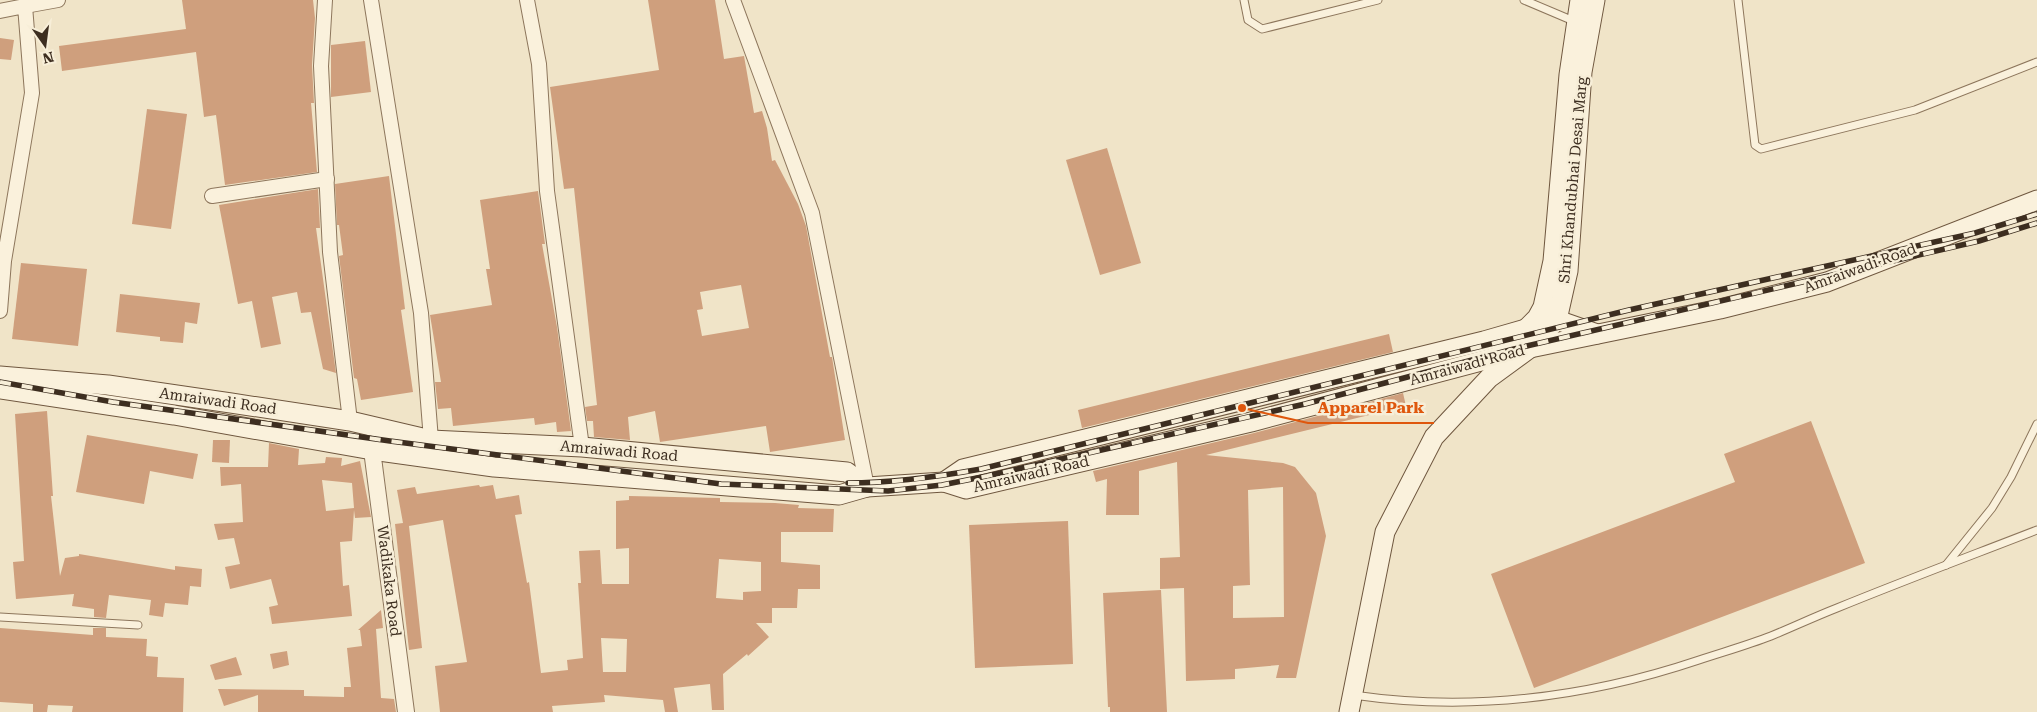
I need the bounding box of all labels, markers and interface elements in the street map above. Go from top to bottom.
north arrow [20,20,70,70]
text: N [41,49,55,67]
street label: Shri Khandubhai Desai Marg [1555,75,1591,284]
street label: Amraiwadi Road [1801,239,1919,297]
street label: Amraiwadi Road [1408,341,1527,389]
street label: Amraiwadi Road [158,384,278,418]
callout: Apparel Park [1308,392,1434,423]
text: Apparel Park [1318,398,1424,417]
street label: Amraiwadi Road [559,437,679,465]
street label: Amraiwadi Road [971,452,1091,496]
street label: Wadikaka Road [373,524,405,638]

